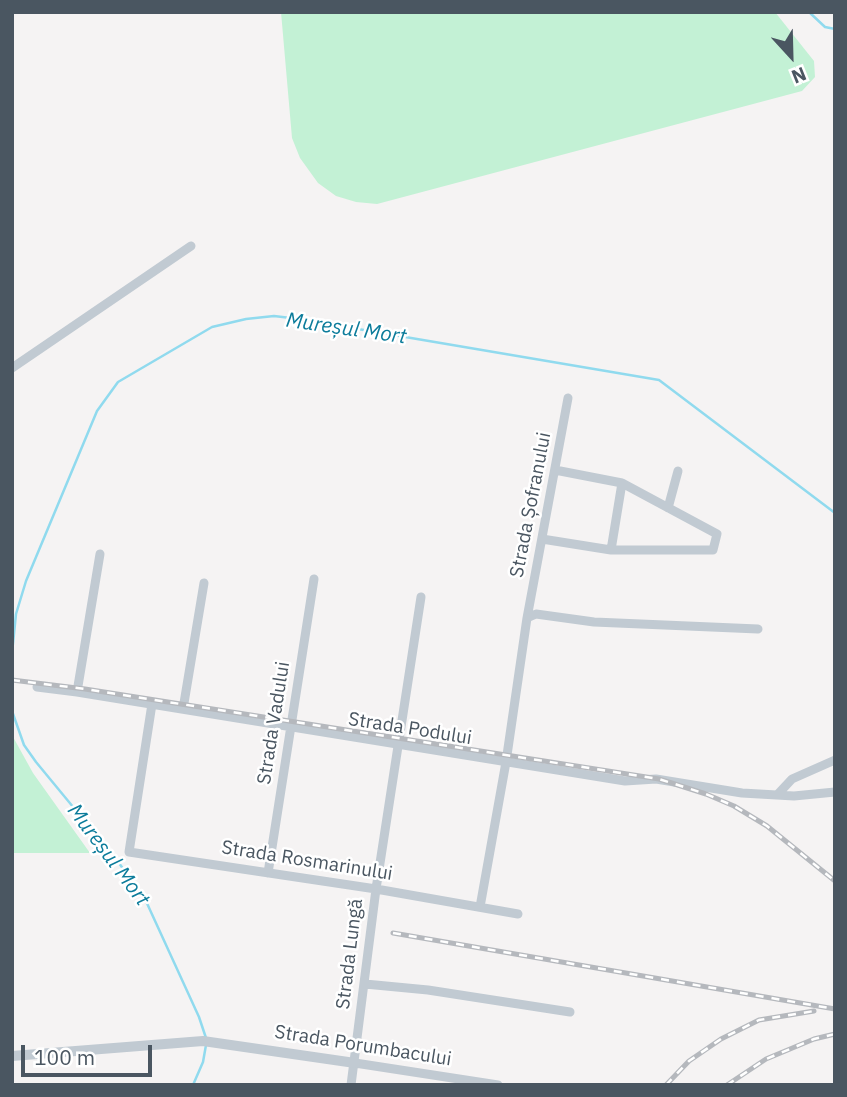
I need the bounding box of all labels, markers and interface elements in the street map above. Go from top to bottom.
north arrow [756,21,826,91]
text: N [788,62,810,89]
water label: Mureșul Mort [284,308,408,350]
street label: Strada Șofranului [506,430,556,580]
street label: Strada Vadului [253,660,295,786]
street label: Strada Podului [347,708,473,750]
water label: Mureșul Mort [61,799,155,911]
street label: Strada Rosmarinului [220,836,394,886]
street label: Strada Lungă [332,897,368,1011]
street label: Strada Porumbacului [273,1021,453,1071]
scale bar [24,1030,156,1074]
text: 100 m [34,1043,95,1071]

